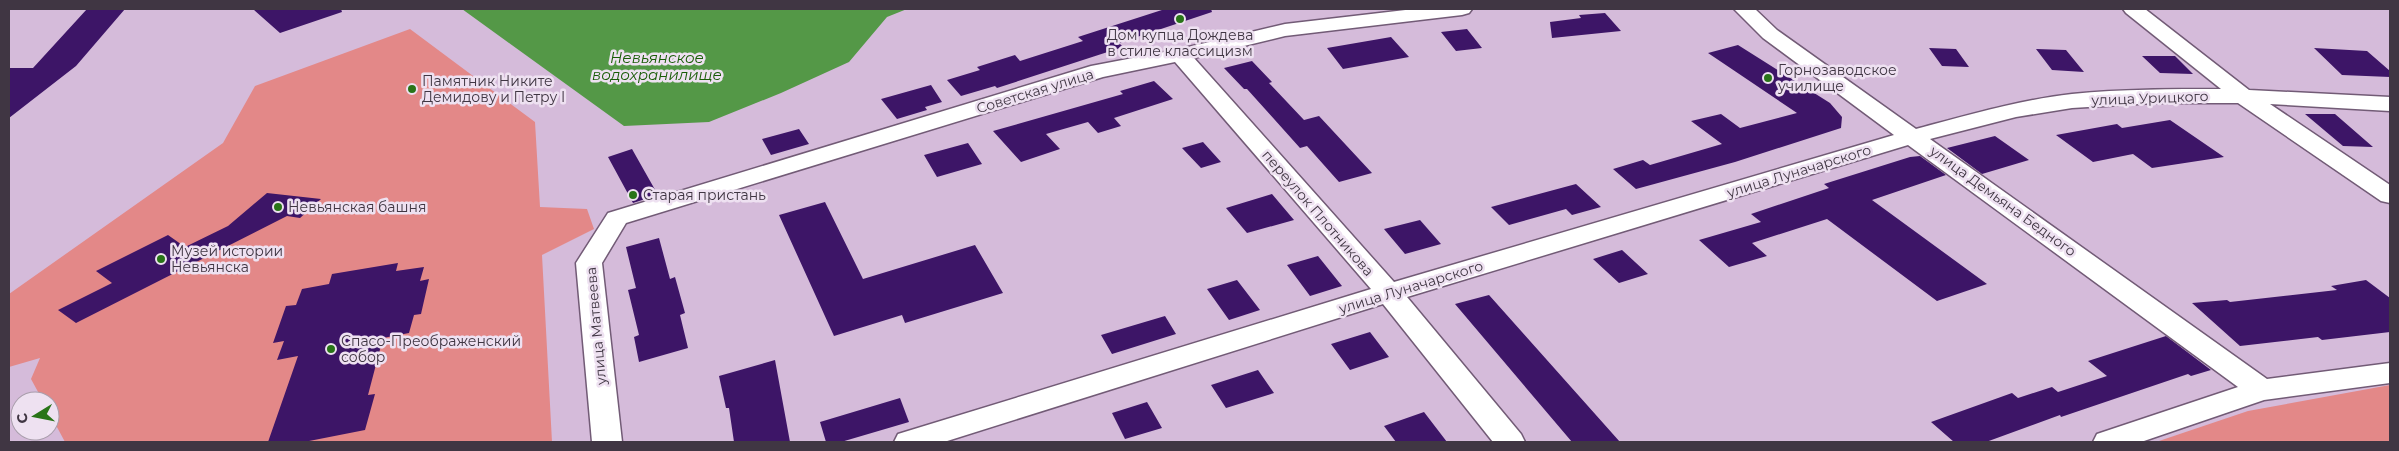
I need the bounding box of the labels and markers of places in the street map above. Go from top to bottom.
marker: Дом купца Дождева в стиле классицизм [1174,13,1186,25]
place label: Дом купца Дождева в стиле классицизм [1107,26,1253,60]
place label: Горнозаводское училище [1777,61,1897,95]
place label: Памятник Никите Демидову и Петру I [422,72,565,106]
marker: Горнозаводское училище [1762,72,1774,84]
marker: Памятник Никите Демидову и Петру I [406,83,418,95]
place label: Старая пристань [643,186,766,204]
marker: Старая пристань [627,189,639,201]
place label: Невьянская башня [288,198,426,216]
marker: Невьянская башня [272,201,284,213]
place label: Музей истории Невьянска [171,242,283,276]
marker: Музей истории Невьянска [155,253,167,265]
place label: Спасо-Преображенский собор [341,332,521,366]
marker: Спасо-Преображенский собор [325,343,337,355]

